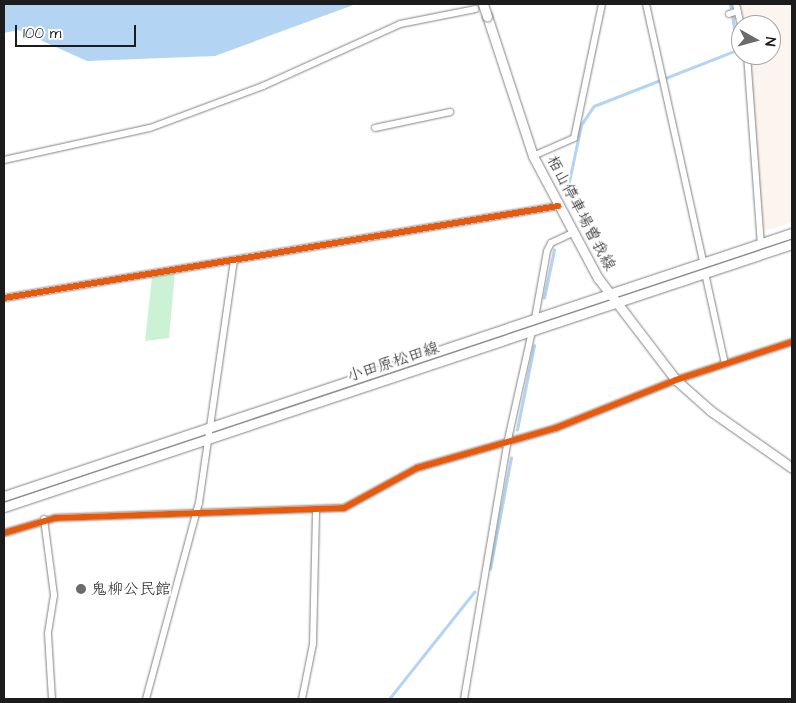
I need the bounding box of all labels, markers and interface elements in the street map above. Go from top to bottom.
scale bar [18,15,139,47]
north arrow [731,15,781,65]
text: 100 m [23,23,62,44]
text: N [759,36,780,47]
street label: 栢山停車場曽我線 [542,152,620,274]
street label: 小田原松田線 [344,338,442,386]
place label: 鬼柳公民館 [91,579,171,599]
marker: 鬼柳公民館 [75,583,87,595]

